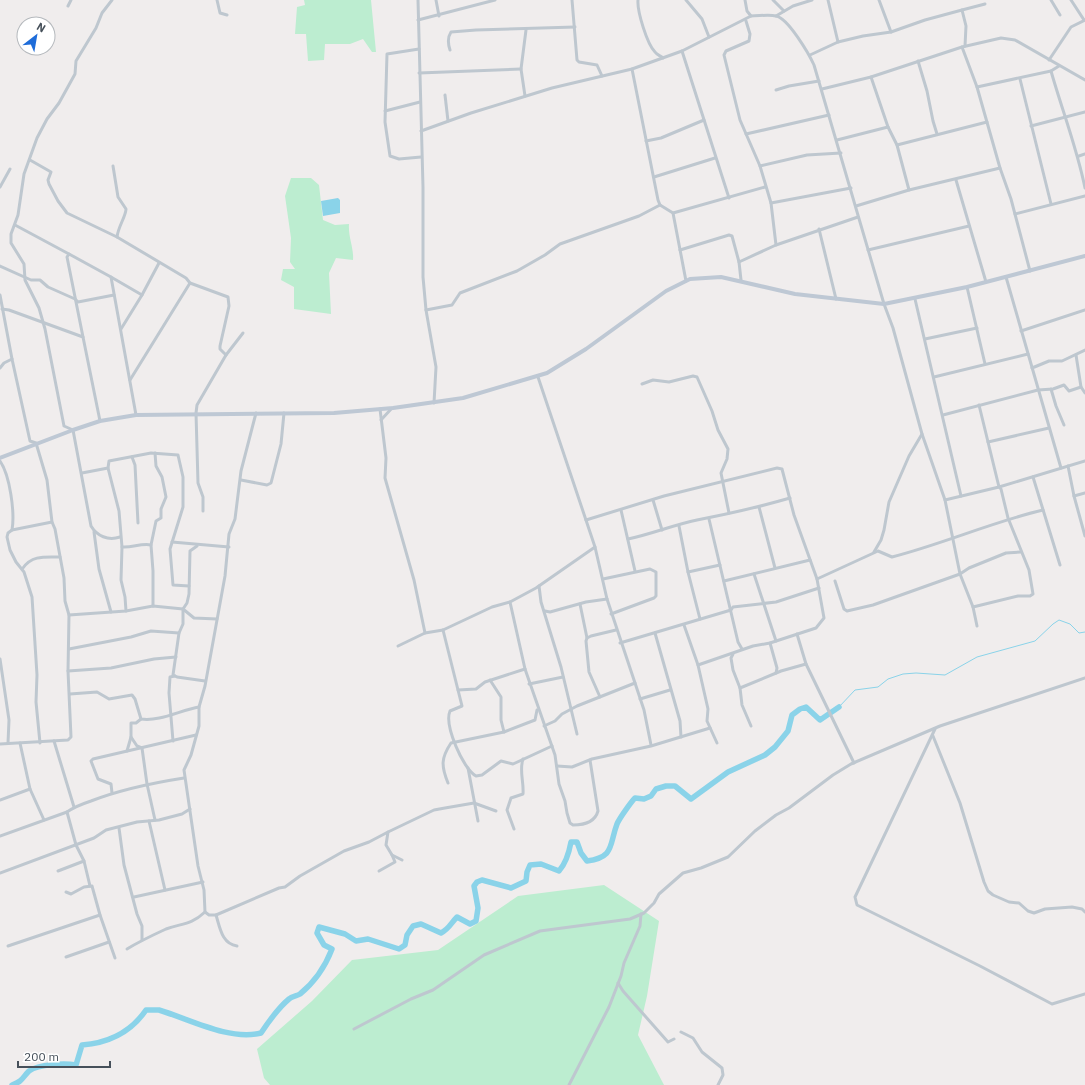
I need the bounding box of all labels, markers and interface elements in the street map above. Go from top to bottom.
north arrow [16,16,56,56]
text: N [34,19,48,35]
scale bar [18,1043,110,1069]
text: 200 m [24,1049,59,1064]

